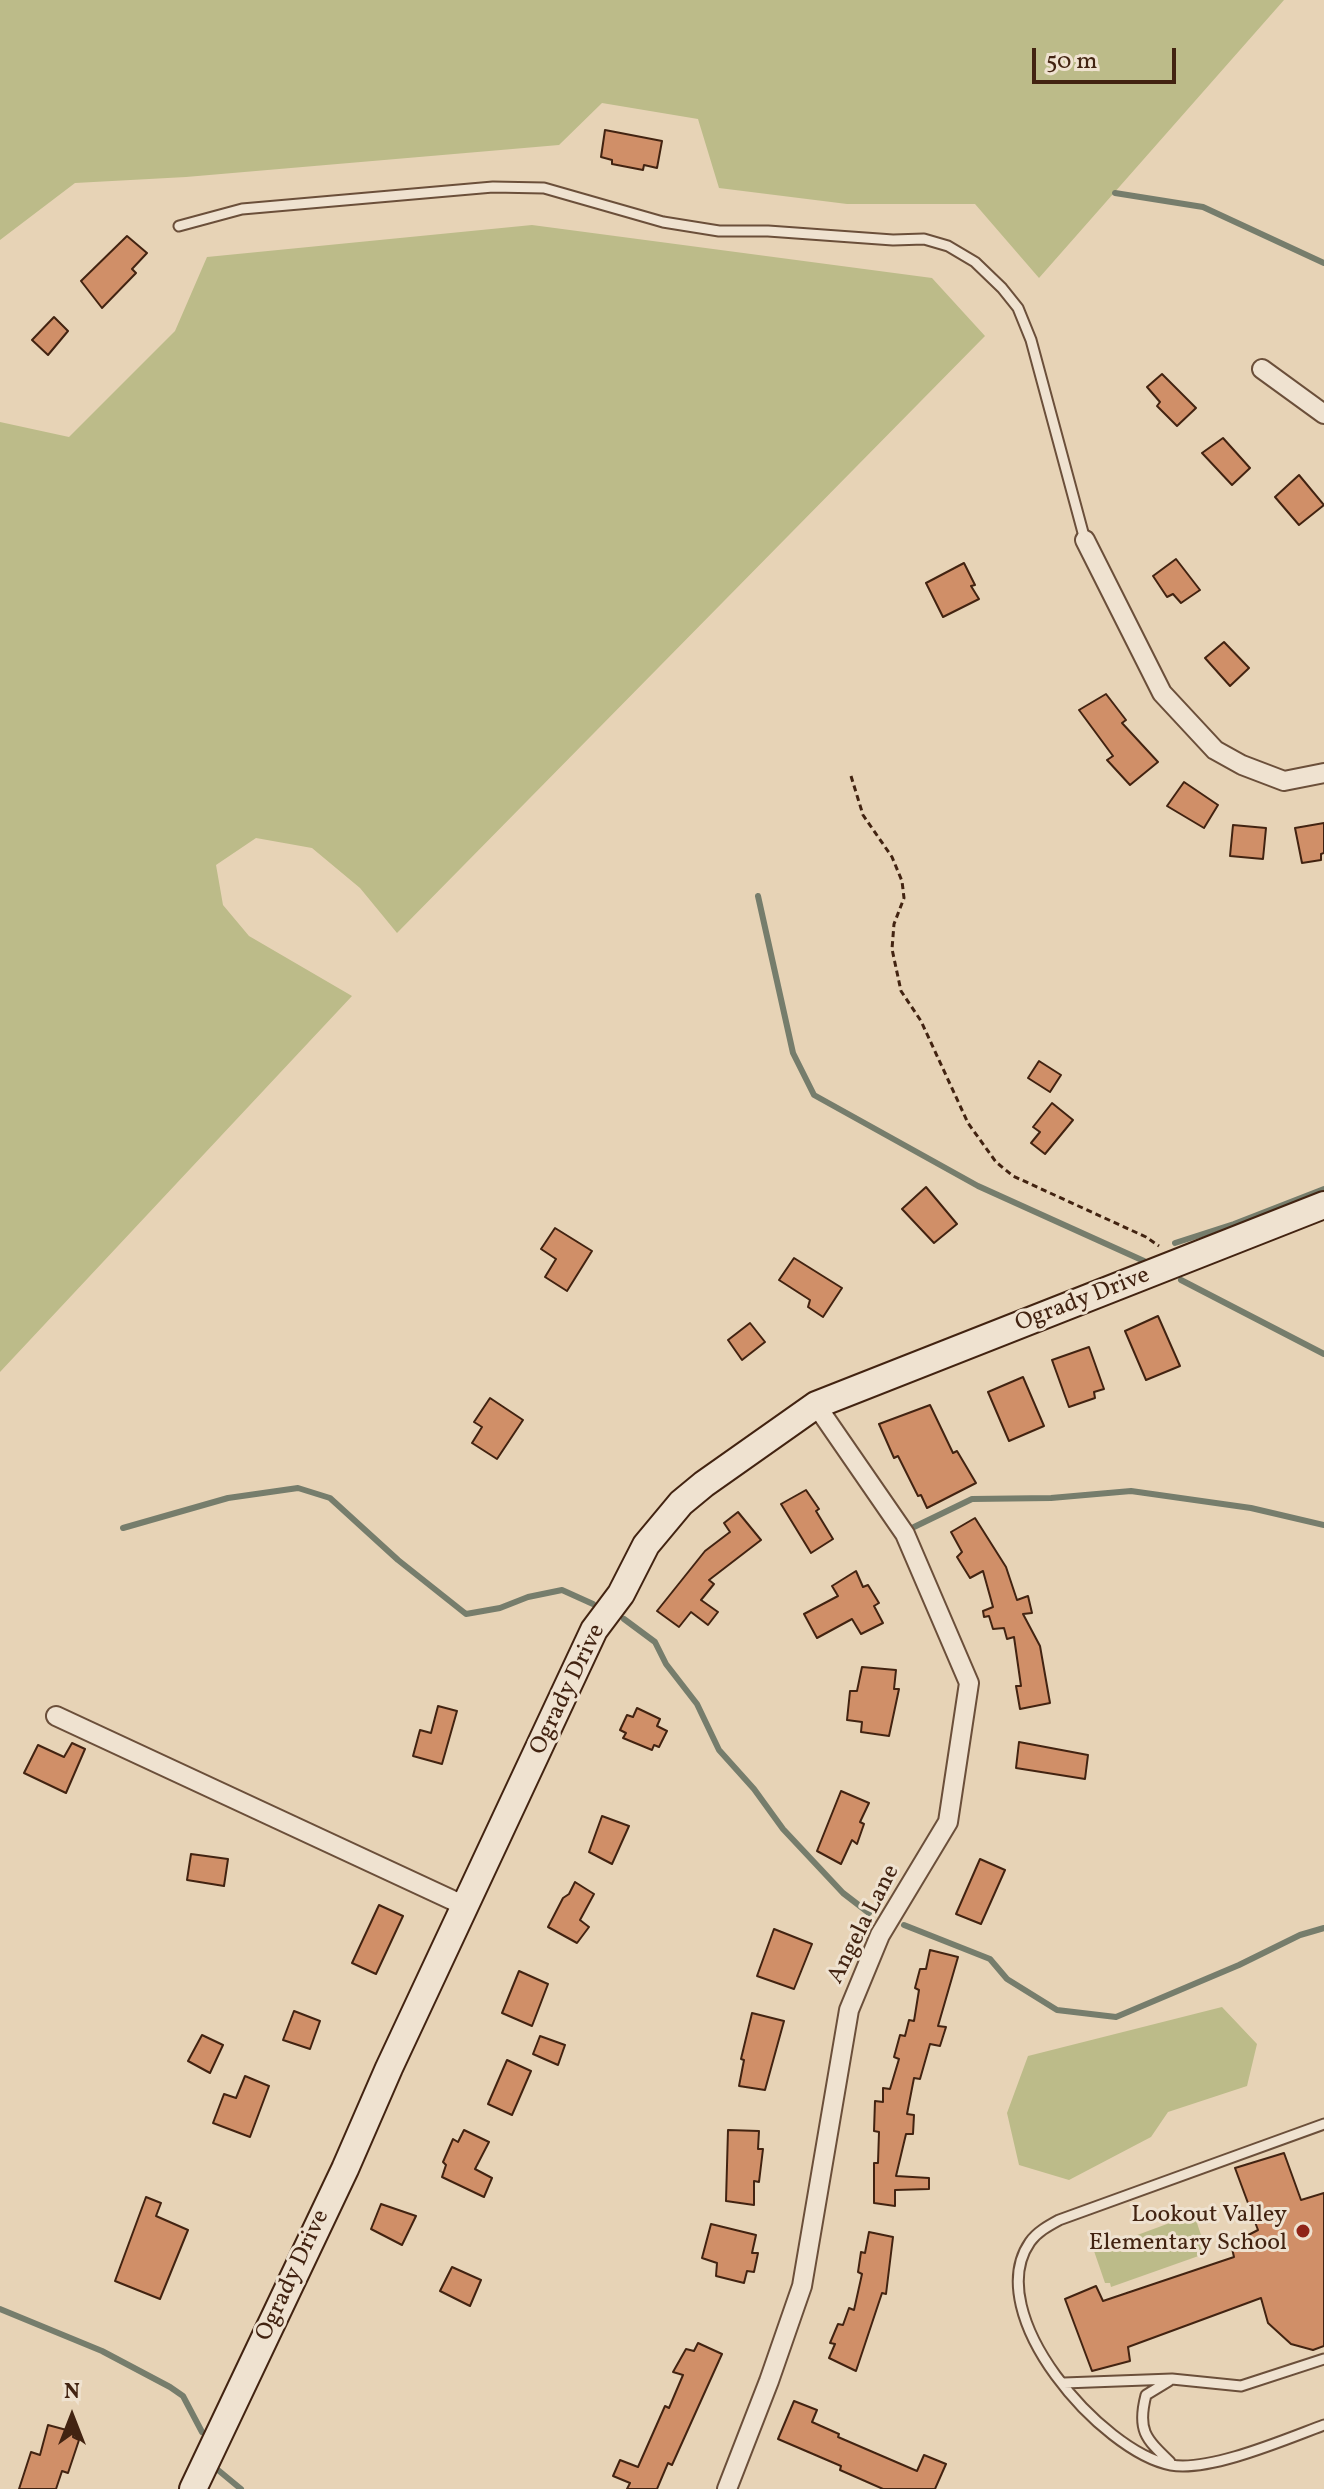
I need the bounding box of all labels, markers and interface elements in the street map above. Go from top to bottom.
scale bar [1036,32,1180,82]
text: 50 m [1046,45,1098,79]
street label: Ogrady Drive [1012,1262,1154,1340]
street label: Ogrady Drive [525,1620,613,1760]
street label: Angela Lane [823,1861,907,1989]
place label: Lookout Valley Elementary School [1089,2203,1287,2259]
street label: Ogrady Drive [251,2206,337,2346]
marker: Lookout Valley Elementary School [1294,2222,1312,2240]
north arrow [32,2377,112,2457]
text: N [64,2377,80,2408]

